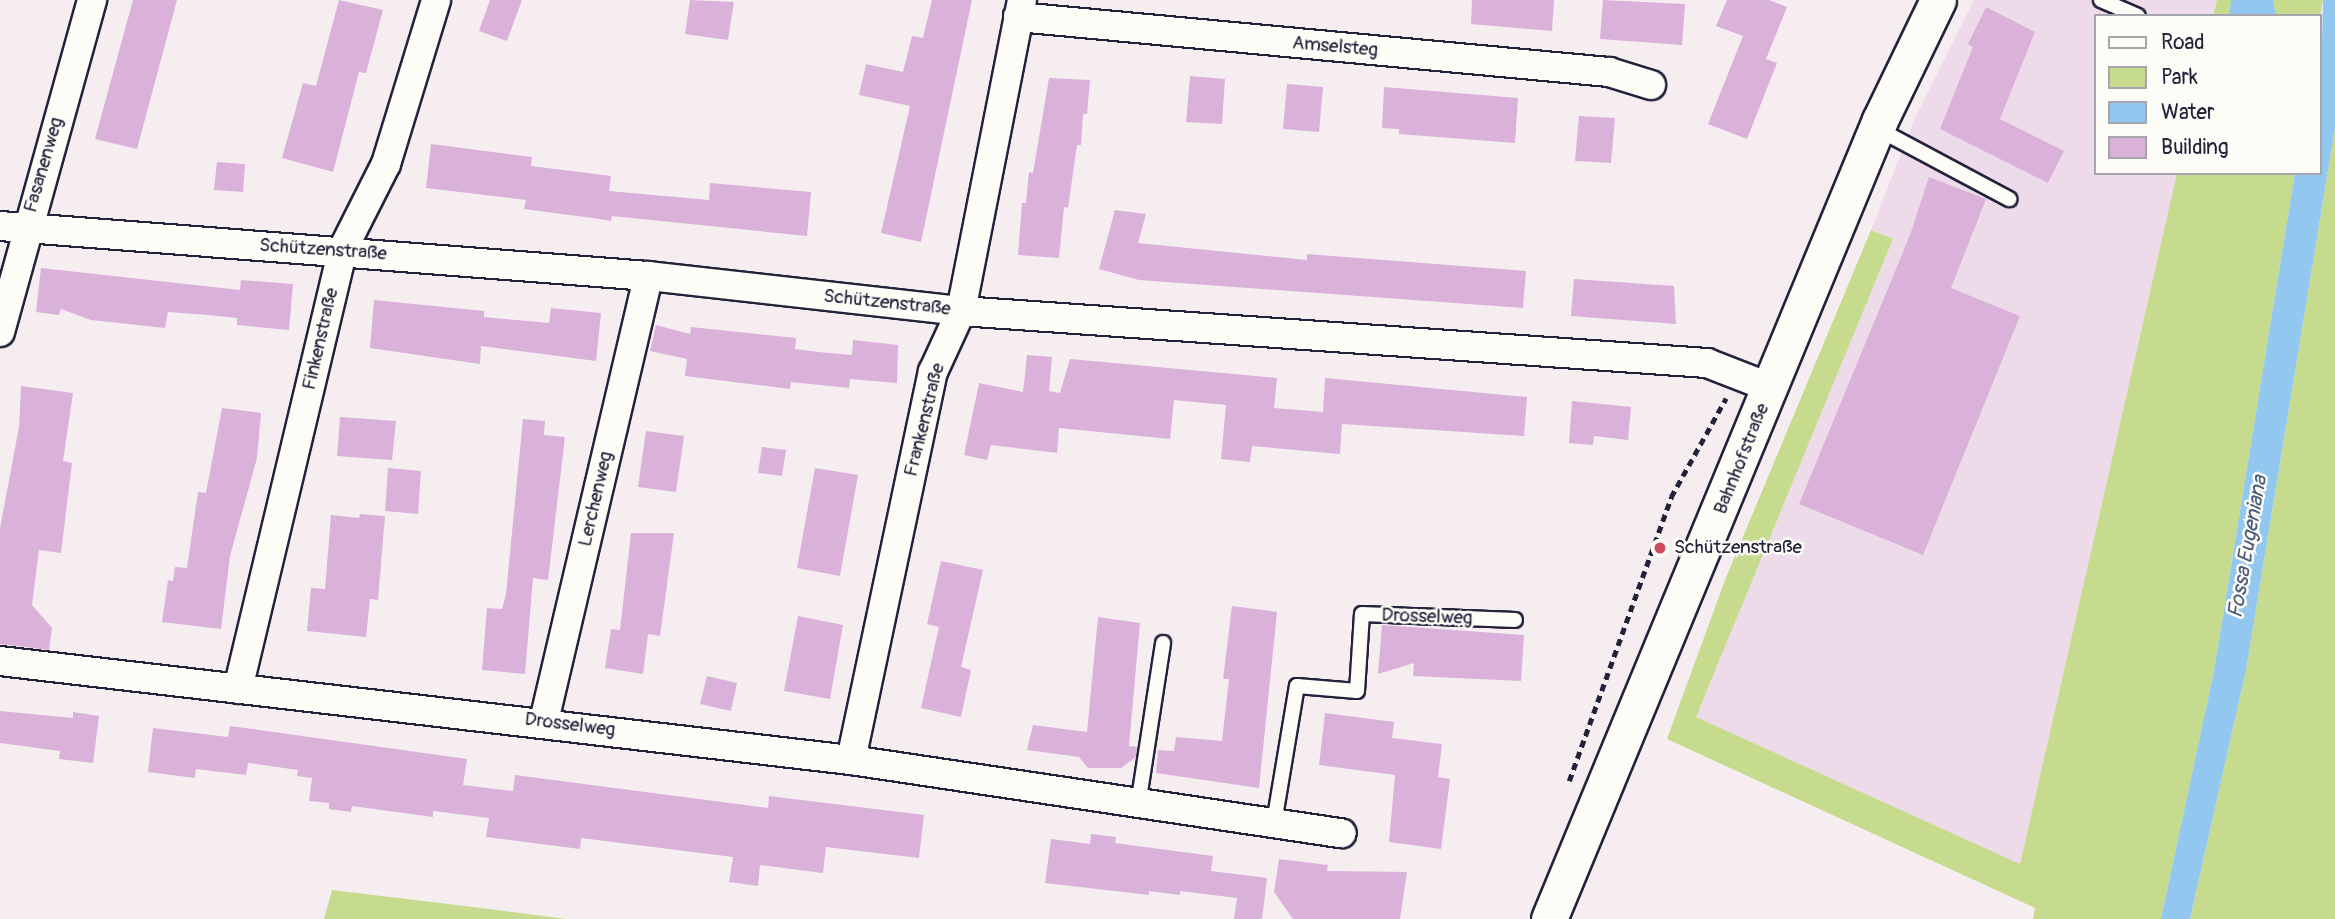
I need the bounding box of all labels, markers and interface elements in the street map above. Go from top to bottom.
legend [2094,14,2321,175]
text: Road [2161,29,2205,56]
street label: Amselsteg [1291,32,1379,62]
text: Park [2161,64,2198,91]
text: Water [2161,99,2214,126]
street label: Fasanenweg [20,115,68,215]
text: Building [2161,134,2228,161]
street label: Schützenstraße [258,234,388,266]
street label: Schützenstraße [822,285,952,321]
street label: Finkenstraße [298,286,344,392]
street label: Frankenstraße [900,361,950,479]
street label: Bahnhofstraße [1709,400,1775,518]
street label: Lerchenweg [574,449,618,549]
water label: Fossa Eugeniana [2223,474,2273,620]
place label: Schützenstraße [1674,537,1802,559]
marker: Schützenstraße [1652,540,1668,556]
street label: Drosselweg [1381,604,1473,630]
street label: Drosselweg [523,708,617,742]

